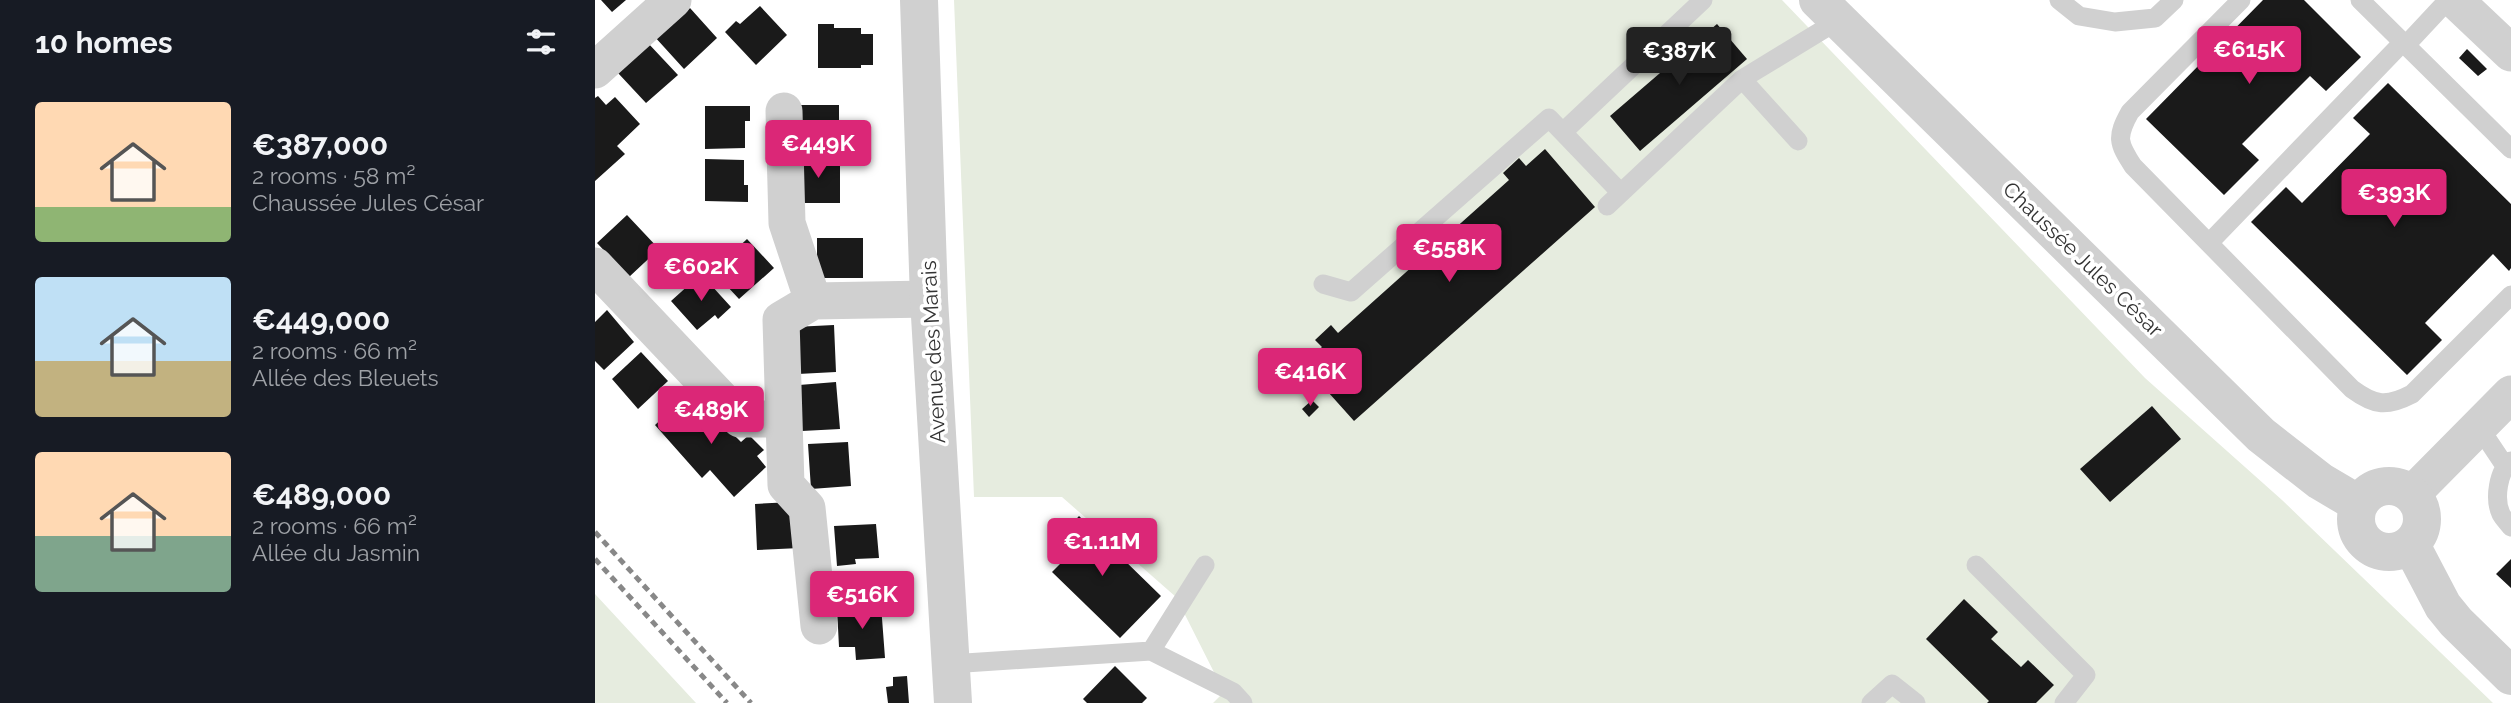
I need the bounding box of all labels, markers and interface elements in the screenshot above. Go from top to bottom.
icon: filters [522,23,560,61]
text: 10 homes [35,25,172,60]
pin: €615K [2200,27,2298,86]
pin: €387K [1630,28,1728,87]
text: €615K [2213,35,2285,62]
text: €387K [1642,36,1716,63]
pin: €449K [769,120,867,180]
text: €387,000 [252,127,388,162]
text: €449K [781,129,855,156]
icon: home [91,130,175,214]
text: 2 rooms · 58 m² [252,162,415,189]
pin: €393K [2345,170,2443,229]
street label: Chaussée Jules César [1998,176,2168,342]
text: €393K [2358,178,2430,205]
text: Chaussée Jules César [252,189,484,216]
pin: €558K [1400,224,1498,284]
text: €558K [1412,233,1486,260]
pin: €602K [652,244,750,303]
text: €602K [664,252,738,279]
street label: Avenue des Marais [916,260,950,444]
text: €449,000 [252,302,390,337]
icon: home [91,305,175,389]
text: 2 rooms · 66 m² [252,337,417,364]
pin: €416K [1261,348,1359,408]
text: €416K [1274,357,1346,384]
text: Allée des Bleuets [252,364,439,391]
pin: €489K [662,386,760,446]
text: €489K [674,395,748,422]
text: €489,000 [252,477,391,512]
icon: home [91,480,175,564]
text: 2 rooms · 66 m² [252,512,417,539]
pin: €1.11M [1045,518,1159,578]
text: €1.11M [1063,527,1141,554]
text: Allée du Jasmin [252,539,420,566]
pin: €516K [813,572,911,631]
text: €516K [826,580,898,607]

